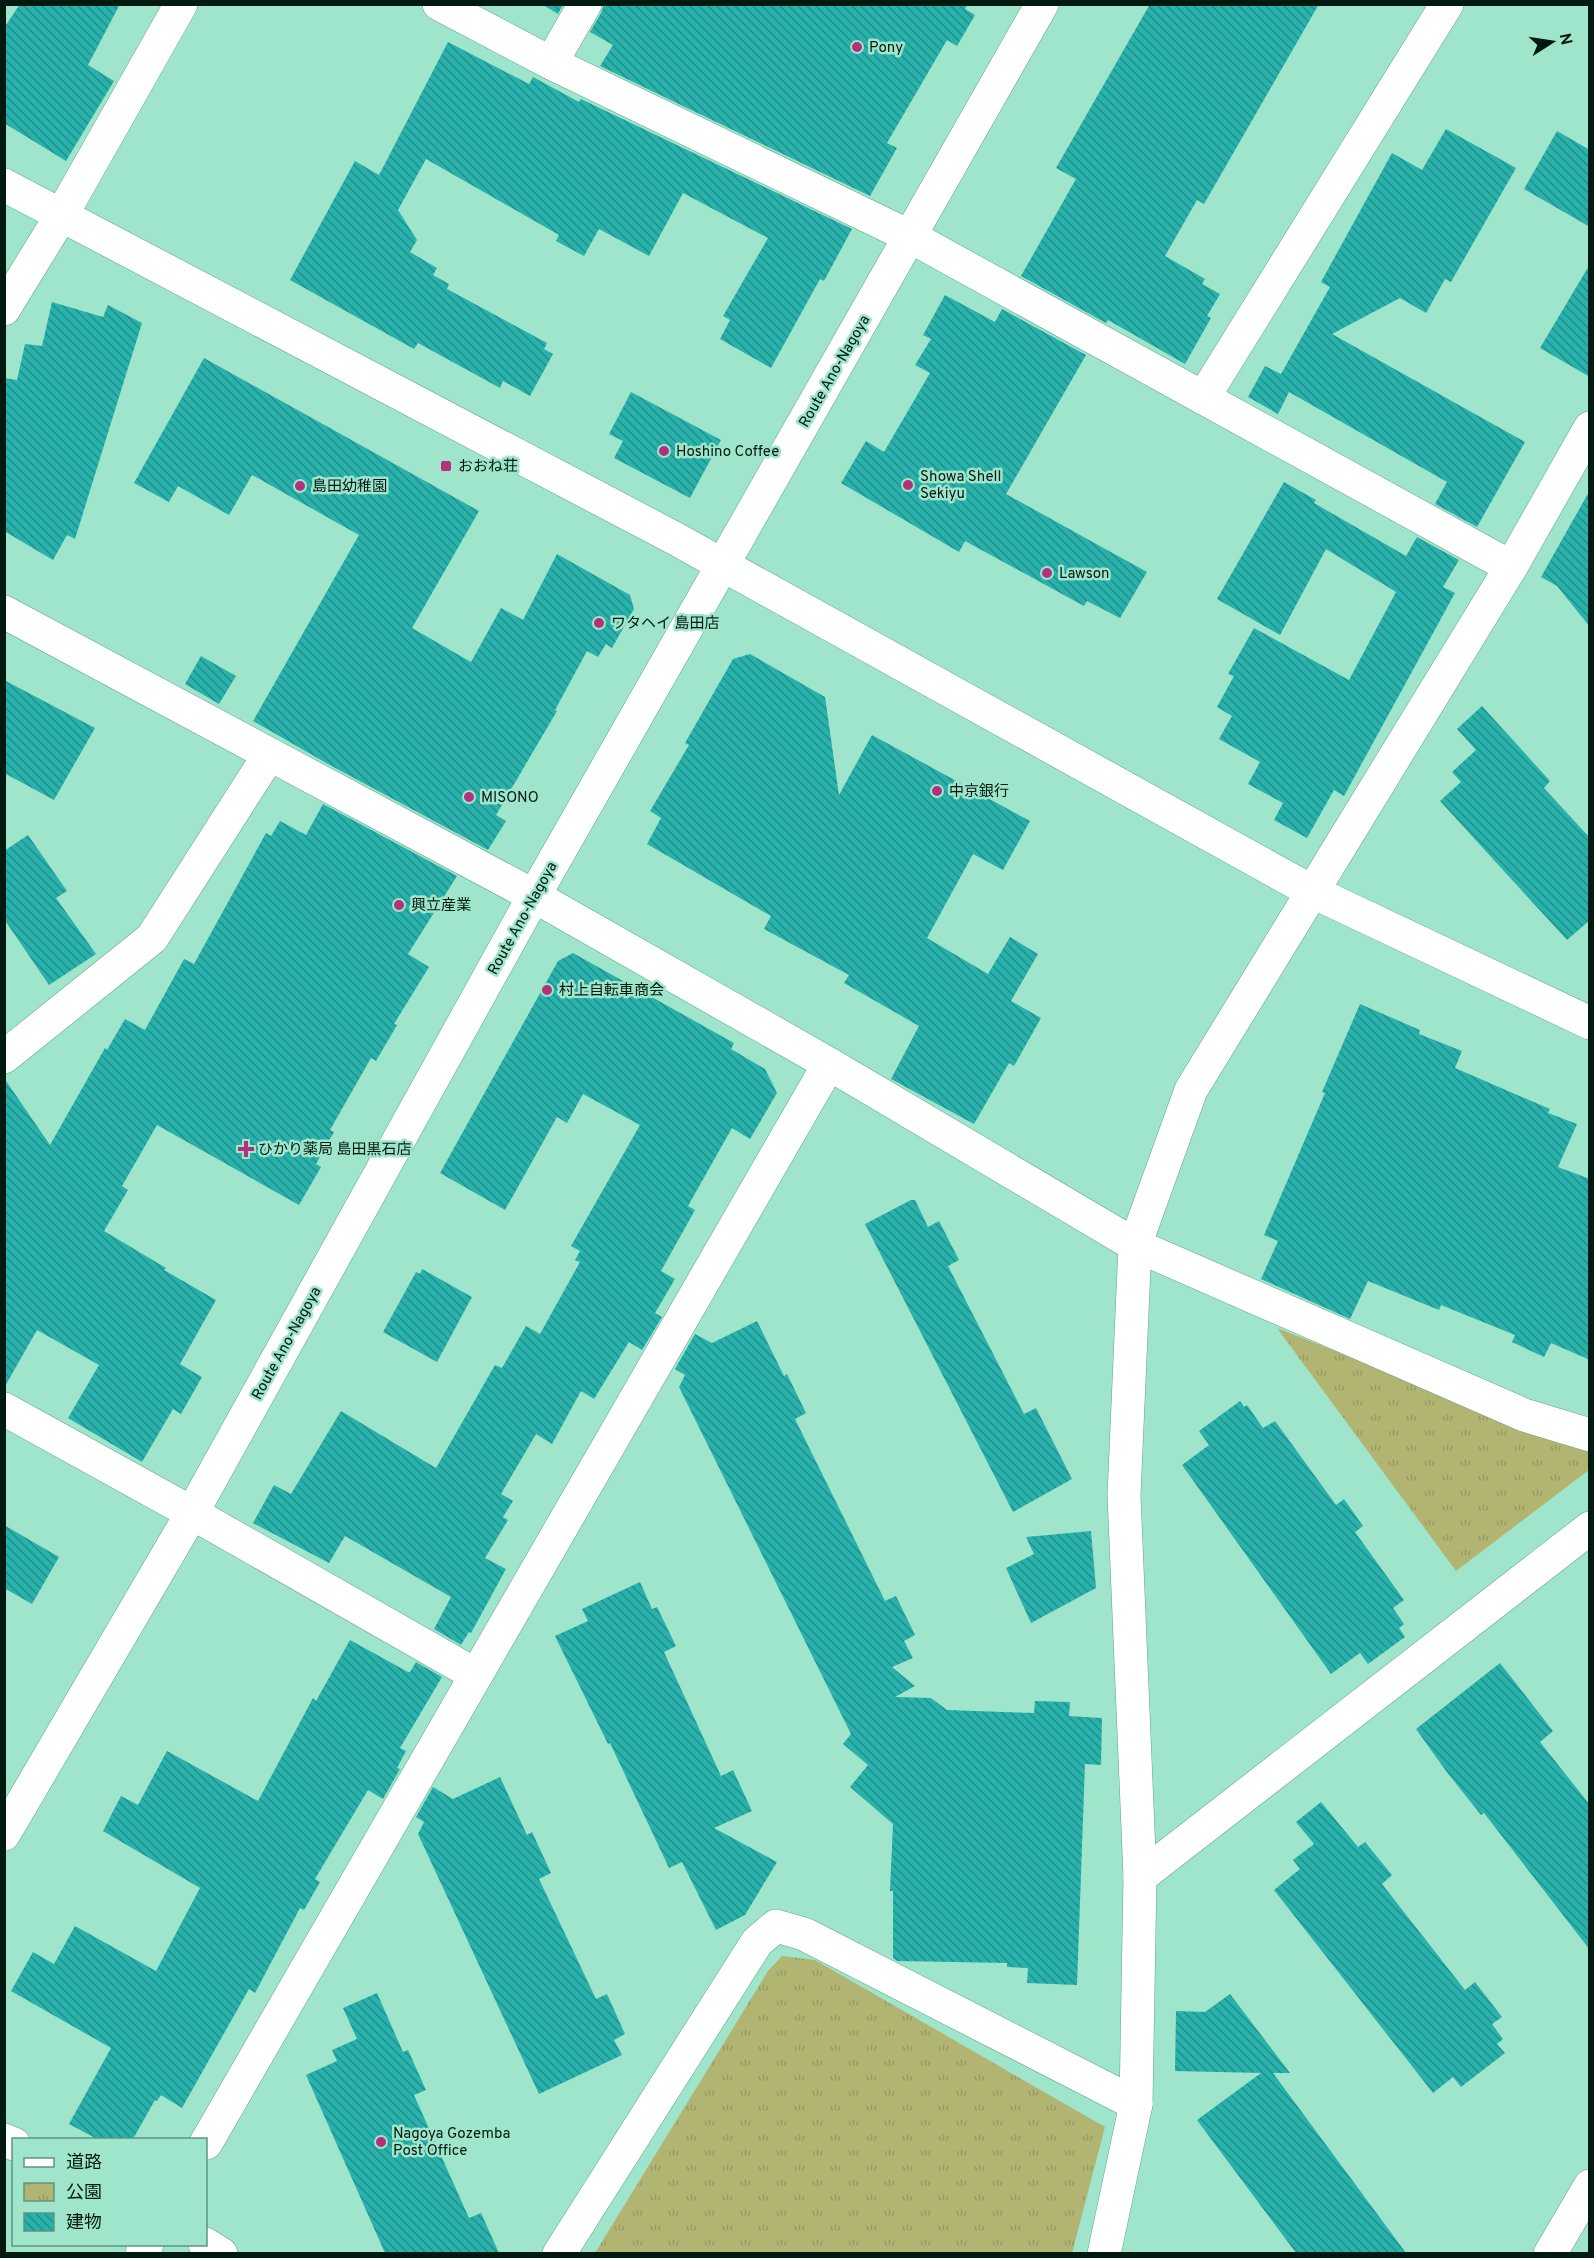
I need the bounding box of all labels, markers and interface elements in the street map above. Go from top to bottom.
north arrow [1522,12,1582,72]
text: N [1554,32,1576,47]
place label: Pony [869,39,903,58]
marker: Pony [850,40,864,54]
street label: Route Ano-Nagoya [795,312,875,431]
place label: Hoshino Coffee [676,443,779,462]
marker: Hoshino Coffee [657,444,671,458]
place label: おおね荘 [458,458,518,477]
marker: おおね荘 [439,459,453,473]
place label: Showa Shell Sekiyu [920,468,1001,504]
place label: 島田幼稚園 [312,478,387,497]
marker: Showa Shell Sekiyu [901,478,915,492]
marker: 島田幼稚園 [293,479,307,493]
place label: Lawson [1059,565,1109,584]
marker: Lawson [1040,566,1054,580]
place label: ワタヘイ 島田店 [611,615,720,634]
marker: ワタヘイ 島田店 [592,616,606,630]
place label: 中京銀行 [949,783,1009,802]
marker: 中京銀行 [930,784,944,798]
place label: MISONO [481,789,539,808]
marker: MISONO [462,790,476,804]
street label: Route Ano-Nagoya [484,859,562,979]
place label: 興立産業 [411,897,471,916]
marker: 興立産業 [392,898,406,912]
place label: 村上自転車商会 [559,981,664,1001]
marker: 村上自転車商会 [540,983,554,997]
place label: ひかり薬局 島田黒石店 [258,1141,412,1160]
marker: ひかり薬局 島田黒石店 [239,1142,253,1156]
street label: Route Ano-Nagoya [248,1284,326,1404]
place label: Nagoya Gozemba Post Office [393,2125,510,2161]
marker: Nagoya Gozemba Post Office [374,2135,388,2149]
legend [12,2138,207,2246]
text: 道路 [66,2152,102,2175]
text: 公園 [66,2182,102,2205]
text: 建物 [66,2212,102,2235]

